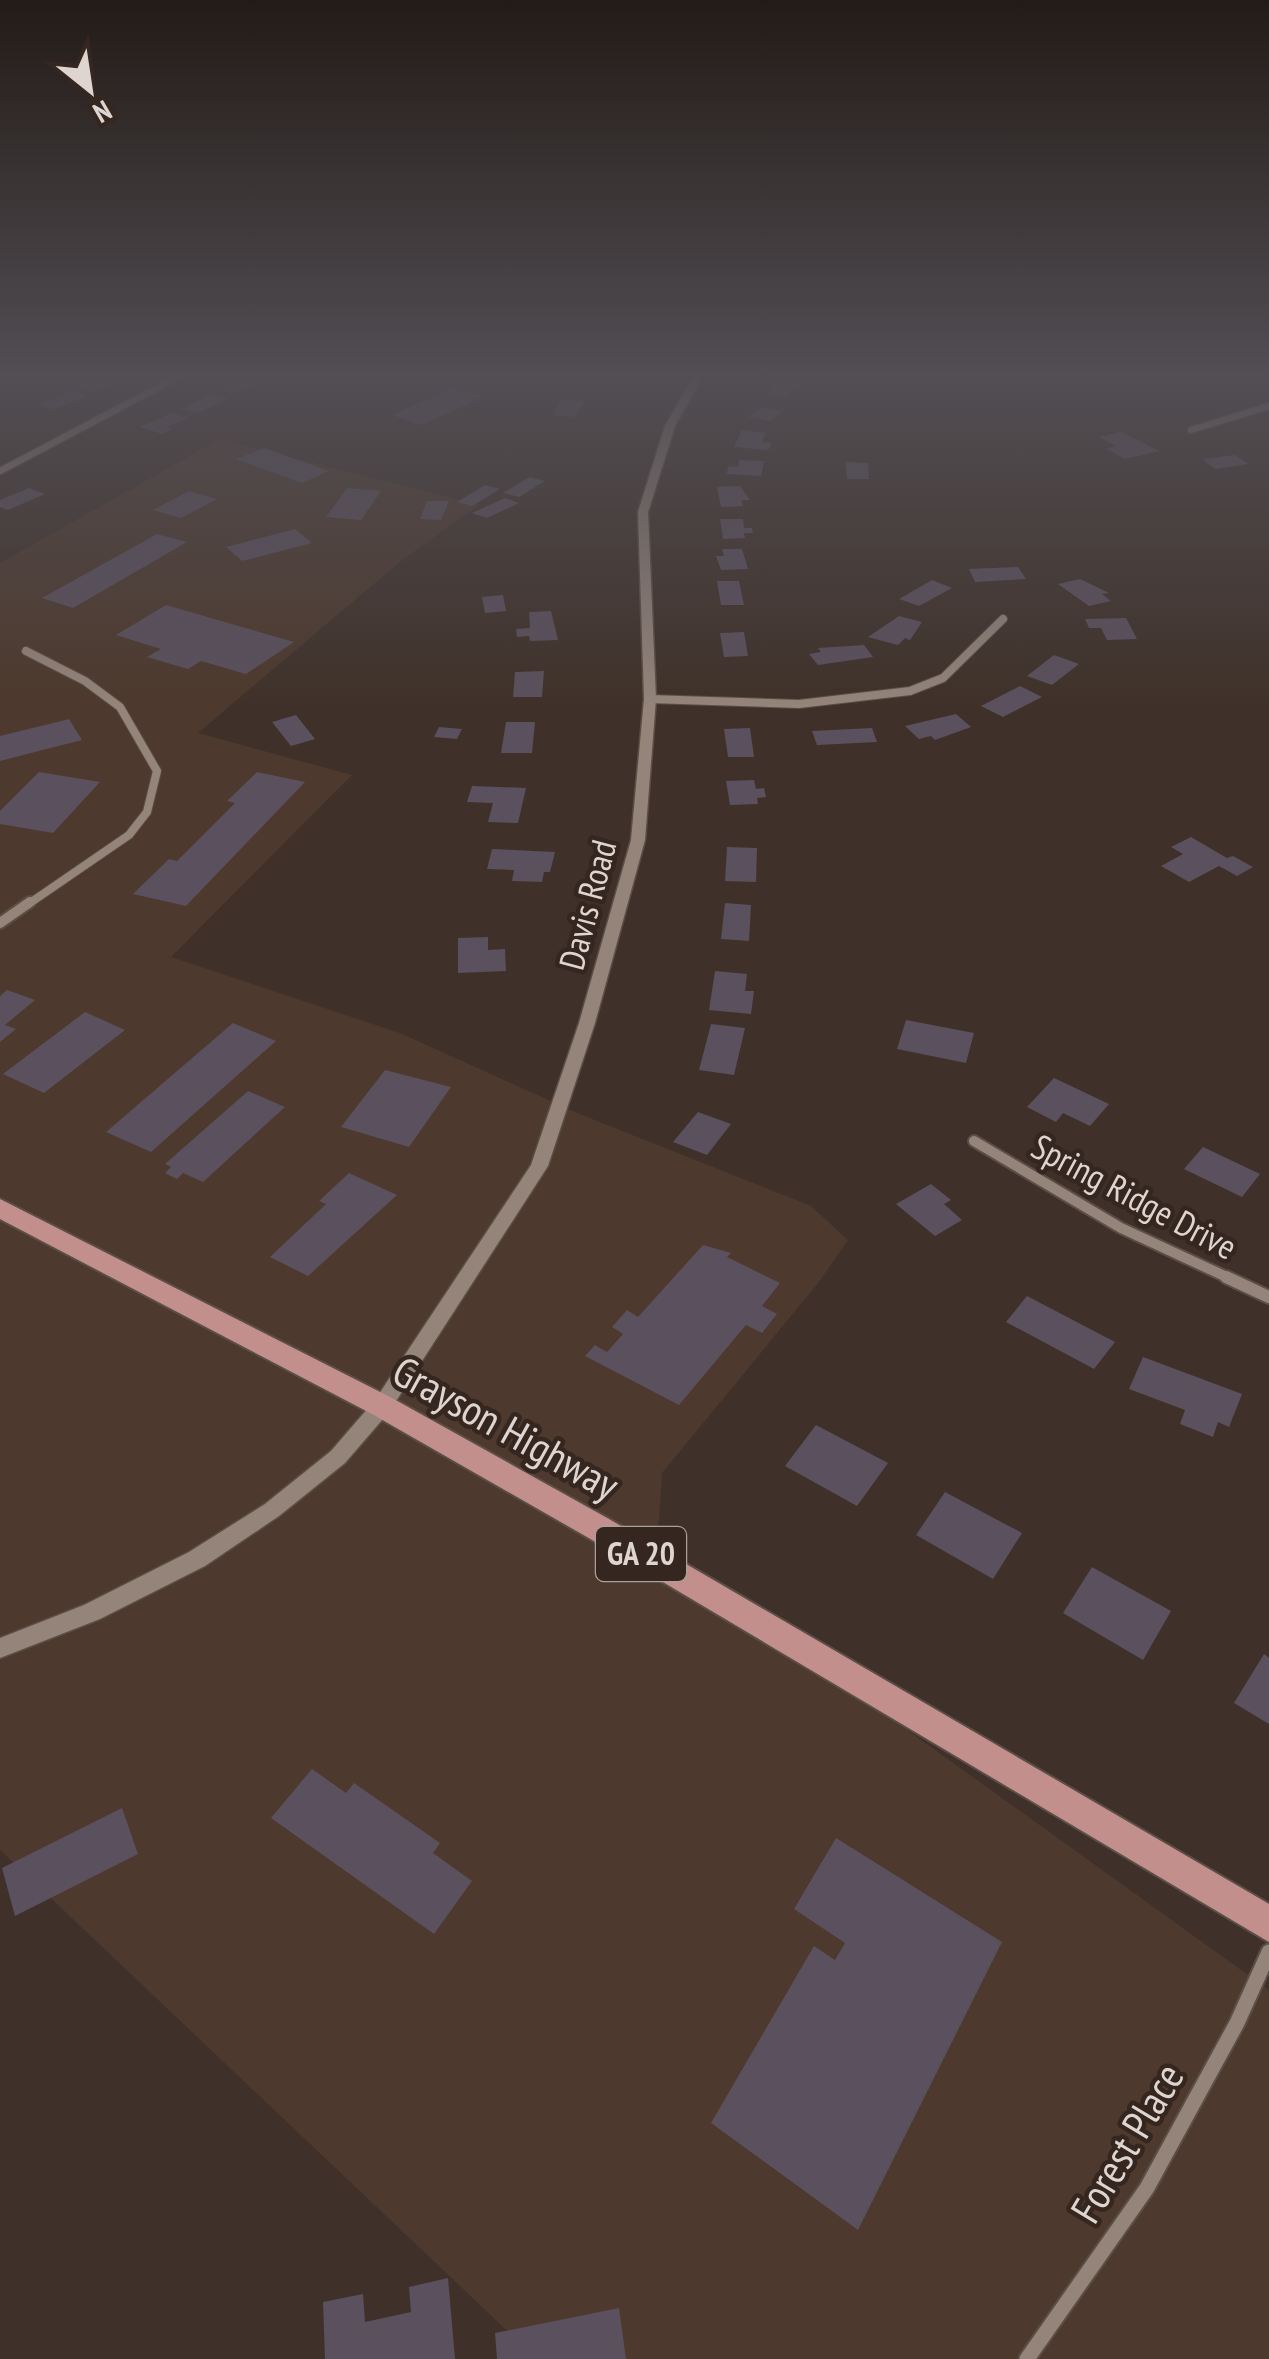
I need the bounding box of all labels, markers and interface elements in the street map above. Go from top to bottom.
north arrow [40,40,140,140]
text: N [87,92,119,132]
street label: Davis Road [548,835,626,975]
street label: Spring Ridge Drive [1024,1123,1245,1269]
street label: Grayson Highway [384,1343,629,1512]
road number: GA 20 [596,1527,686,1581]
street label: Forest Place [1058,2053,1195,2232]

